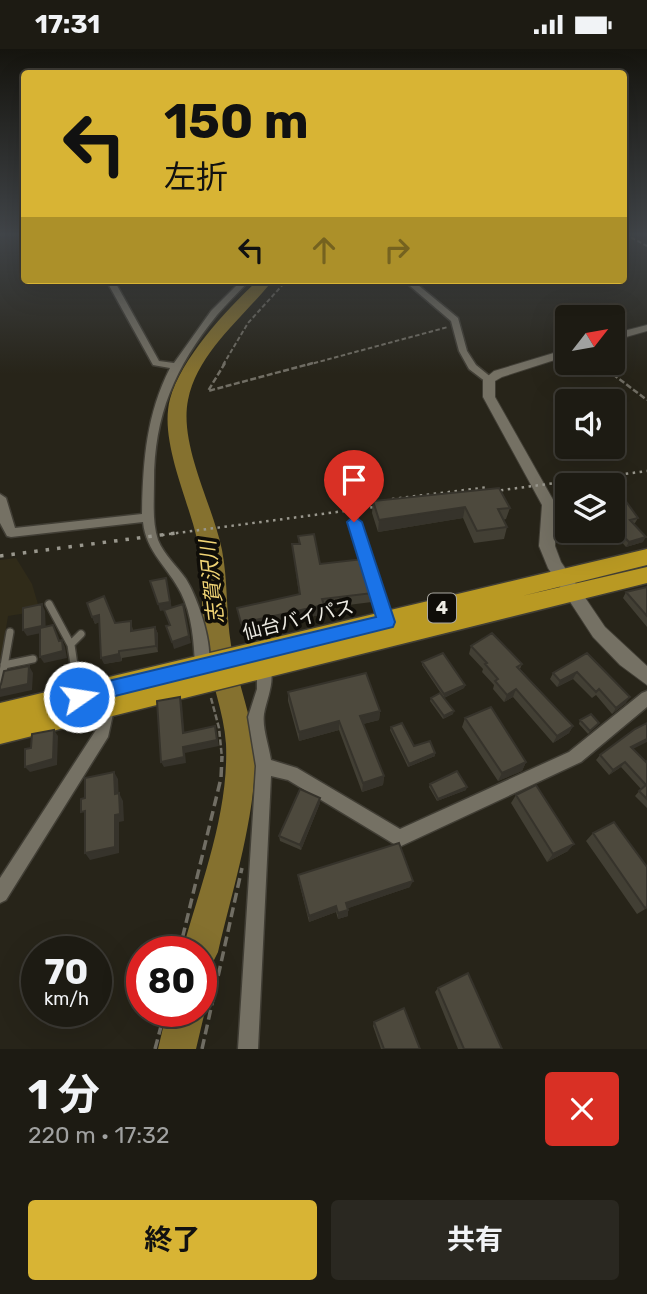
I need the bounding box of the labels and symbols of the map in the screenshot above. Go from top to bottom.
north arrow [555,305,625,375]
pin [324,450,384,522]
water label: 志賀沢川 [194,537,228,625]
road number: 4 [428,593,456,623]
street label: 仙台バイパス [240,595,356,644]
position arrow [42,660,116,734]
speed limit sign: 80 [126,936,217,1027]

